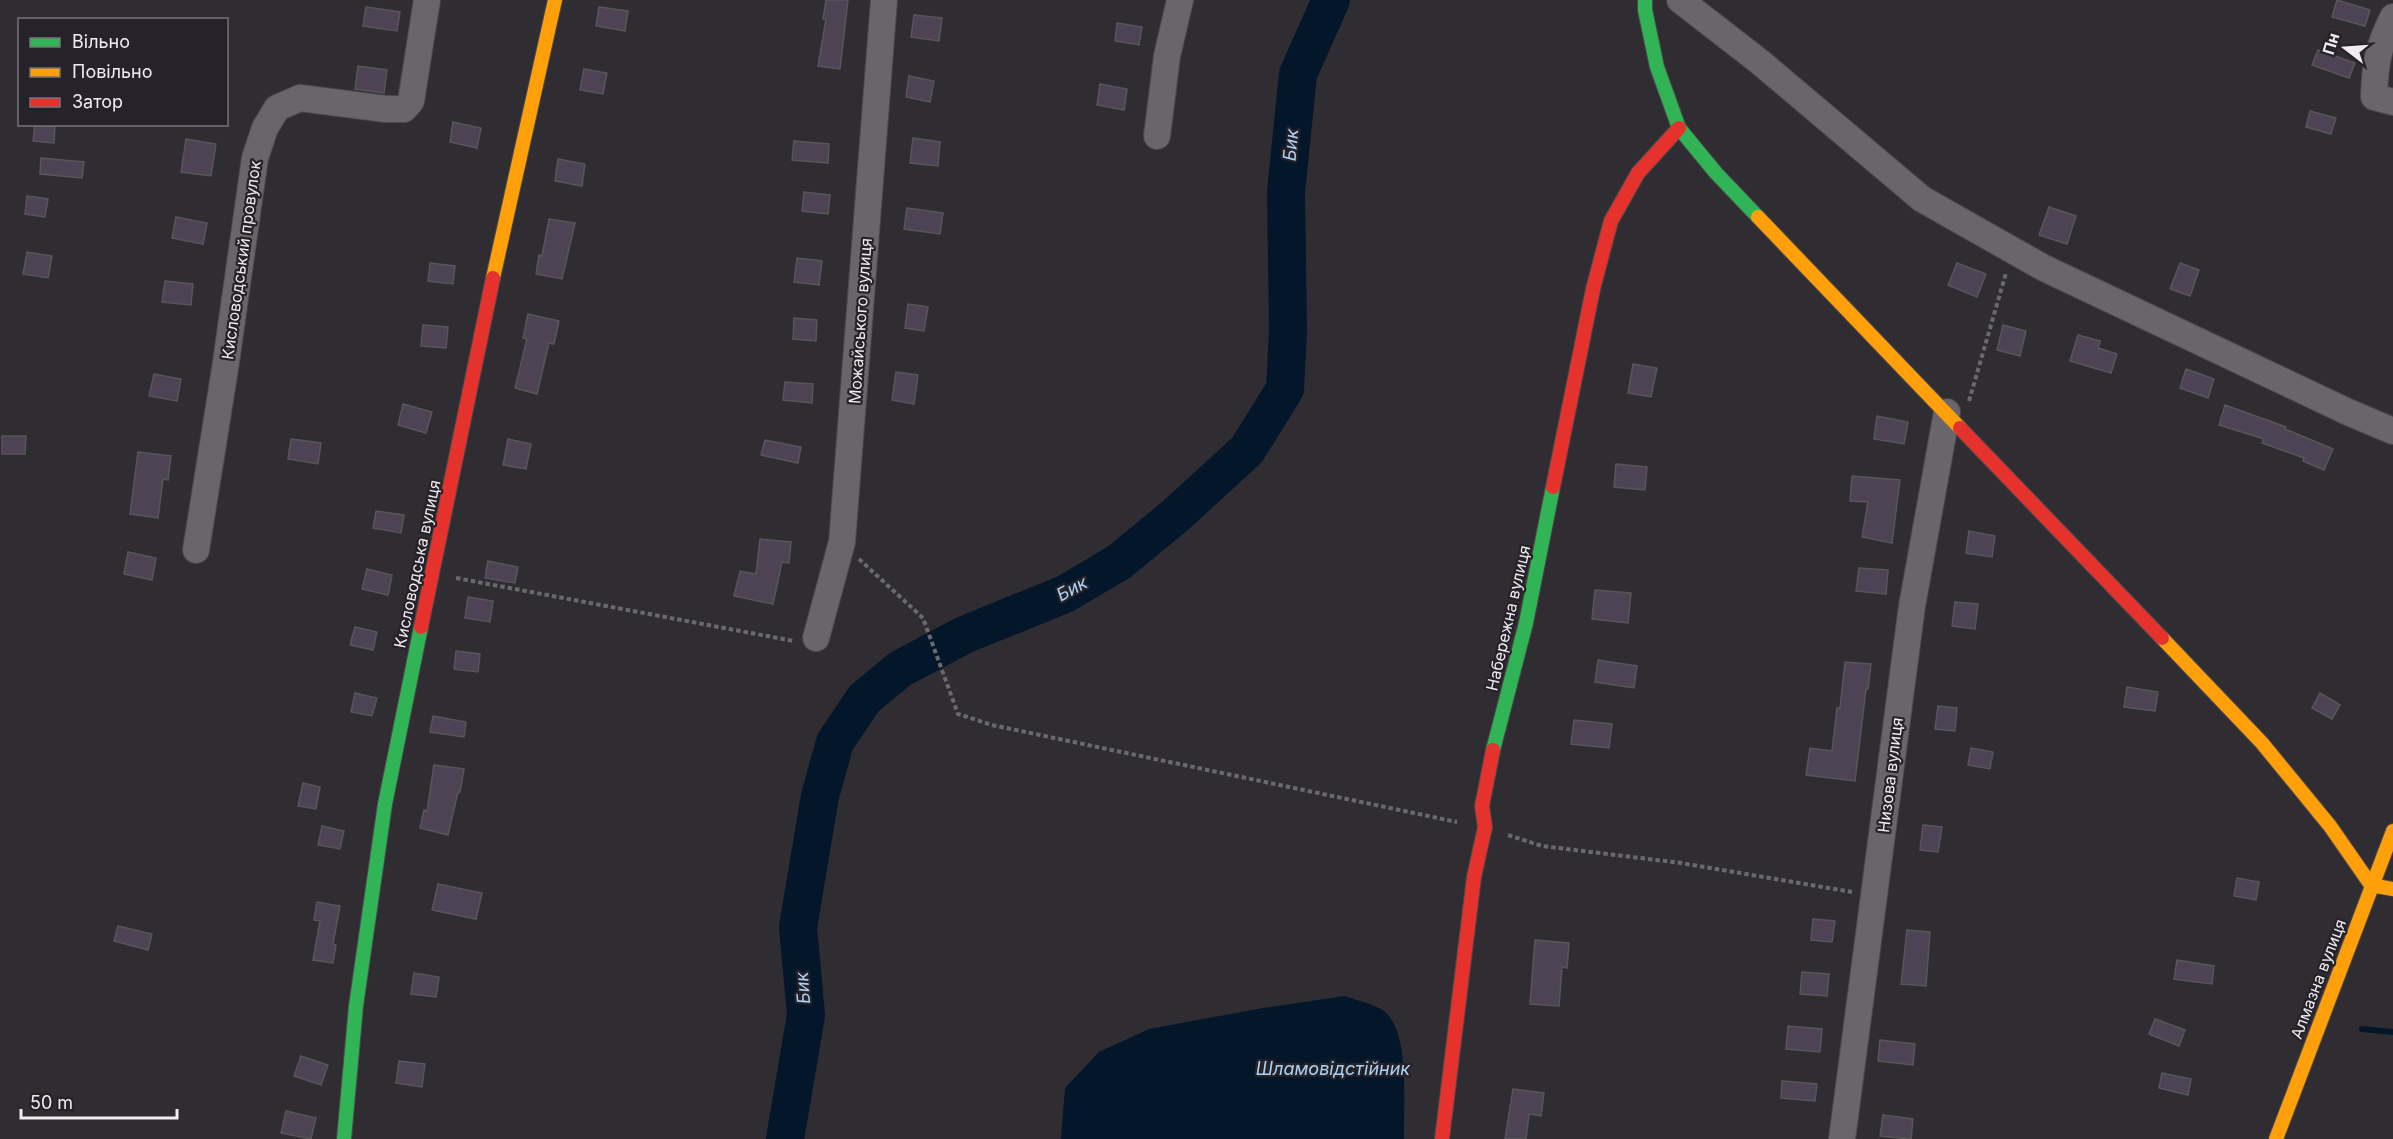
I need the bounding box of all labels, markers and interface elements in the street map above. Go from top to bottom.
legend [18,18,228,126]
north arrow [2315,18,2375,78]
text: Пн [2318,30,2343,57]
text: Вільно [72,31,130,52]
text: Повільно [72,61,153,82]
text: Затор [72,91,123,112]
water label: Бик [1279,127,1302,162]
street label: Кисловодський провулок [217,159,265,361]
street label: Можайського вулиця [844,237,876,405]
street label: Кисловодська вулиця [389,478,445,650]
street label: Набережна вулиця [1482,543,1534,693]
water label: Бик [1053,571,1092,605]
street label: Низова вулиця [1873,716,1907,834]
street label: Алмазна вулиця [2286,916,2350,1042]
water label: Бик [791,970,814,1005]
water label: Шламовідстійник [1256,1058,1411,1079]
scale bar [21,1082,177,1120]
text: 50 m [30,1092,73,1113]

